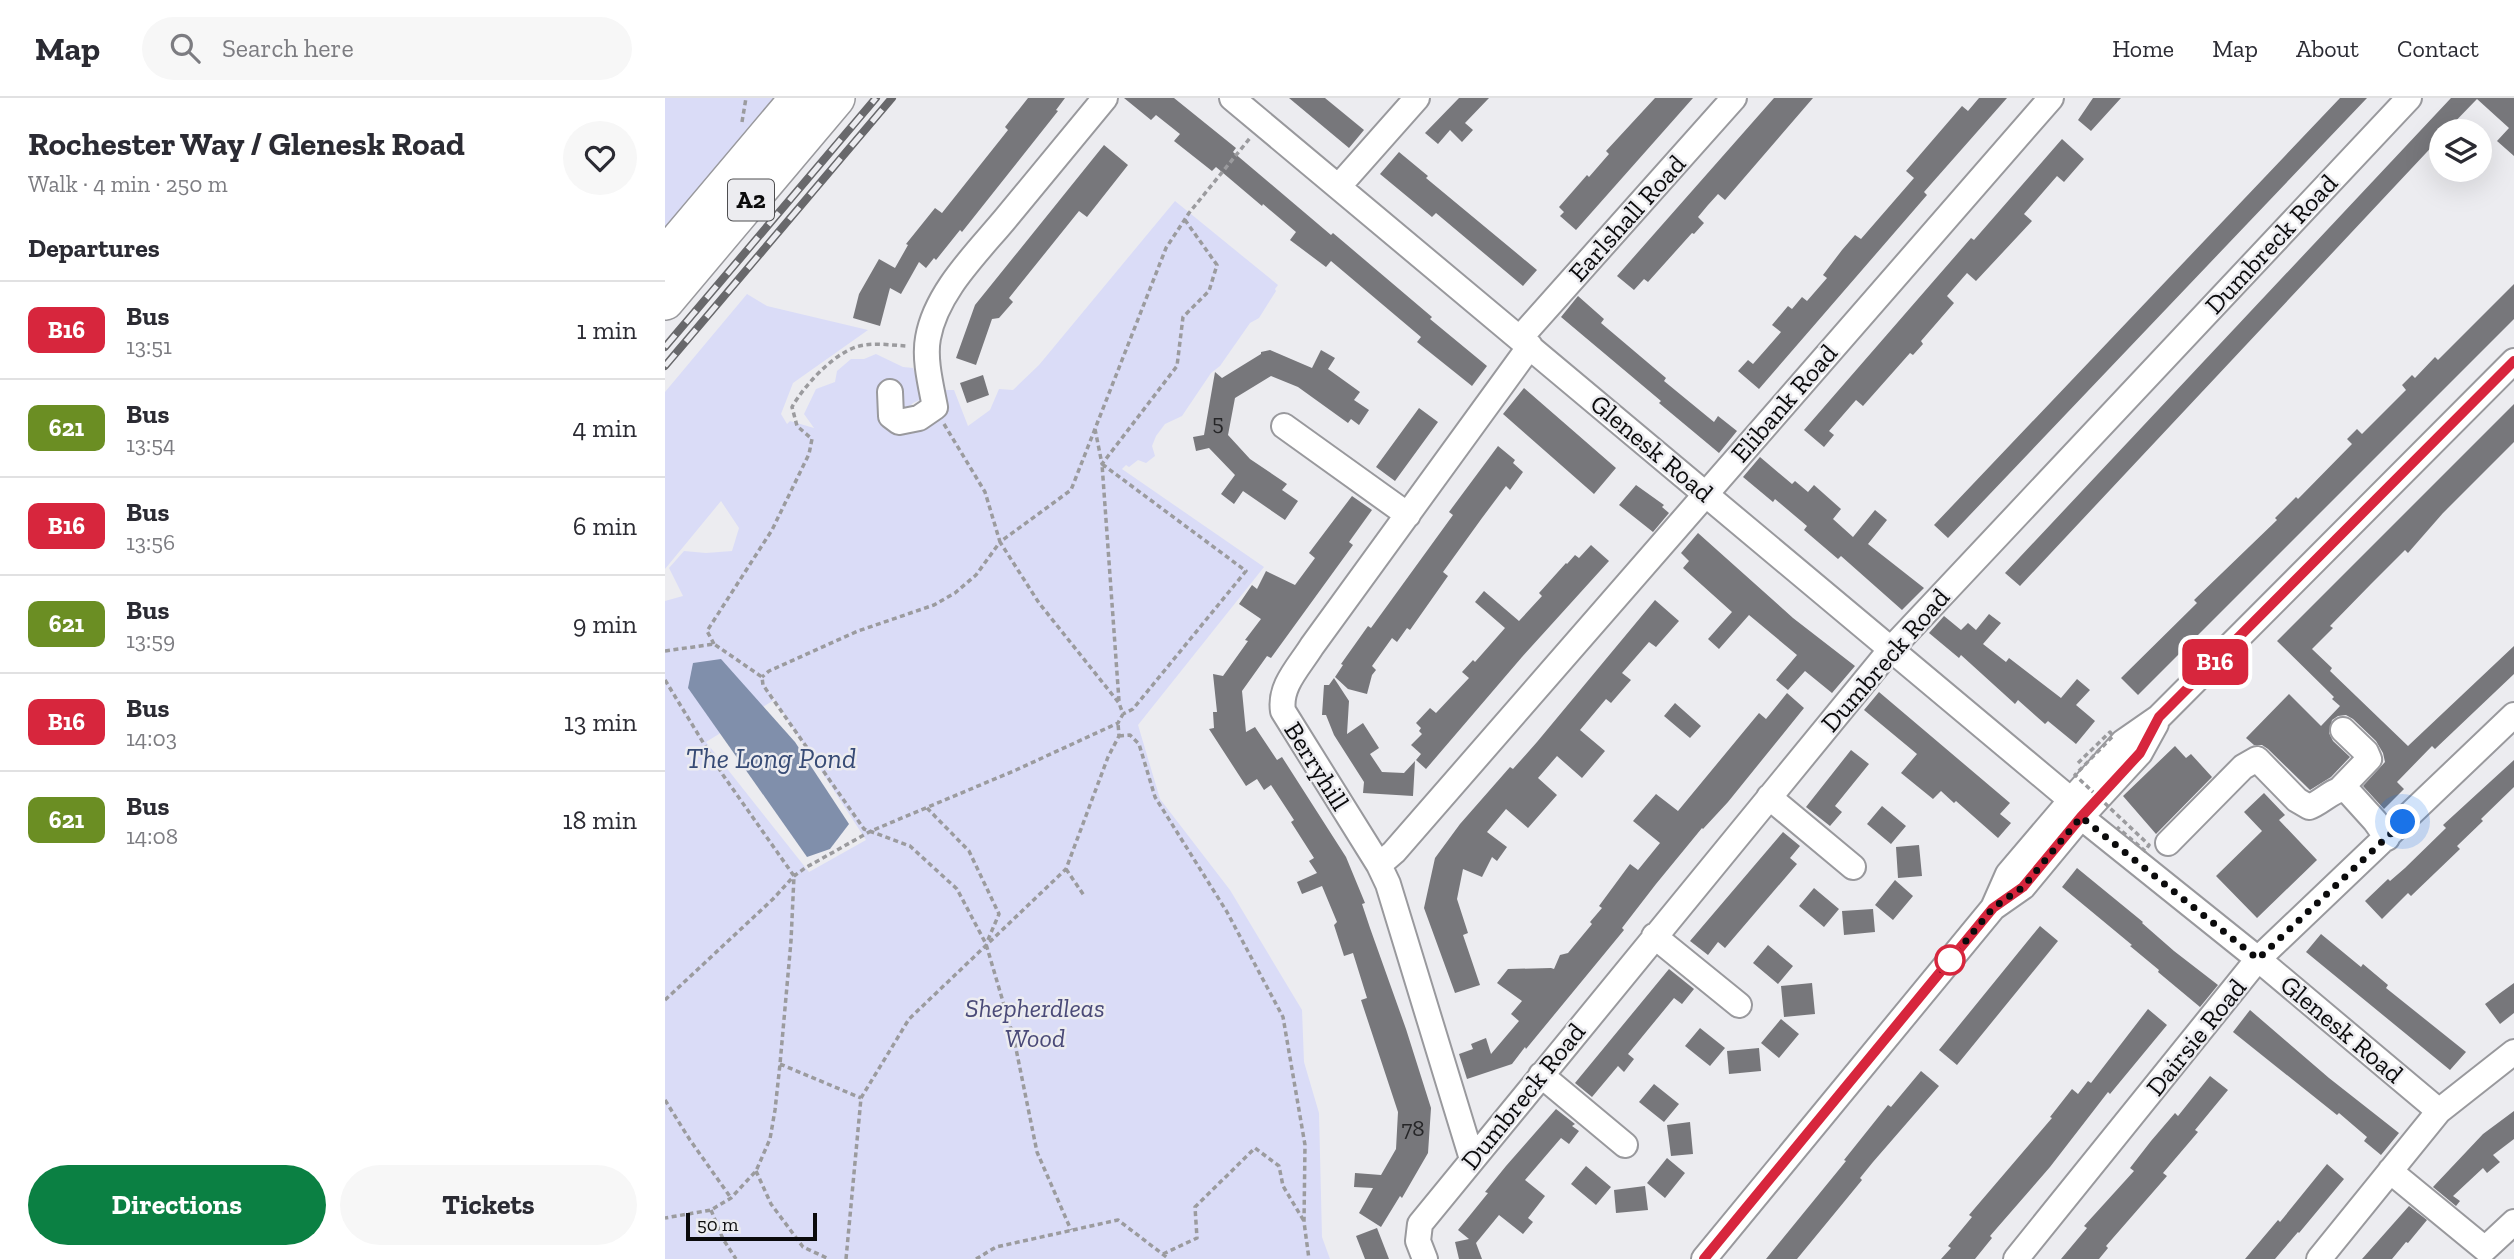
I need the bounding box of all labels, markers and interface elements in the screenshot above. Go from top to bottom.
search box [142,17,632,80]
text: Map [35,29,100,68]
icon: search [166,29,204,67]
text: Search here [222,32,354,64]
text: Home [2112,34,2174,63]
text: Map [2212,34,2258,63]
text: About [2296,34,2359,63]
text: Contact [2397,34,2479,63]
map controls [2429,119,2492,182]
button: layers [2429,119,2492,182]
button: heart [563,121,637,195]
text: Rochester Way / Glenesk Road [28,124,465,163]
street label: Earlshall Road [1562,148,1692,288]
street label: Dumbreck Road [2198,167,2344,321]
text: Walk · 4 min · 250 m [28,170,228,198]
road number: A2 [728,180,774,220]
text: Departures [28,232,160,264]
text: Bus [126,300,169,332]
text: 1 min [576,314,637,346]
text: B16 [48,315,85,344]
text: 13:51 [126,332,172,360]
street label: Elibank Road [1724,337,1844,469]
street label: Glenesk Road [1584,387,1720,509]
text: Bus [126,398,169,430]
house number: 5 [1212,408,1224,436]
text: 4 min [572,412,637,444]
text: 621 [49,413,84,442]
text: 13:54 [126,430,175,458]
text: Bus [126,496,169,528]
text: 6 min [573,510,637,542]
text: B16 [48,511,85,540]
text: 13:56 [126,528,175,556]
street label: Dumbreck Road [1814,582,1956,738]
text: Bus [126,594,169,626]
text: 9 min [573,608,637,640]
text: 621 [49,609,84,638]
text: 13:59 [126,626,175,654]
line badge: B16 [2175,639,2255,685]
text: B16 [2196,647,2234,676]
text: Bus [126,692,169,724]
text: 13 min [564,706,637,738]
text: B16 [48,707,85,736]
street label: Berryhill [1277,716,1357,816]
text: 14:03 [126,724,177,752]
water label: The Long Pond [686,742,856,775]
text: Bus [126,790,169,822]
text: 18 min [562,804,637,836]
your location [2385,804,2420,839]
text: 621 [49,805,84,834]
text: 14:08 [126,822,178,850]
unlabelled marker [1935,945,1965,975]
street label: Glenesk Road [2274,968,2410,1090]
street label: Dairsie Road [2139,972,2253,1102]
park label: Shepherdleas Wood [965,992,1105,1054]
street label: Dumbreck Road [1454,1016,1592,1176]
house number: 78 [1401,1114,1425,1142]
button: Directions [28,1165,326,1245]
button: Tickets [340,1165,637,1245]
scale bar [686,1210,817,1242]
text: 50 m [697,1213,738,1236]

